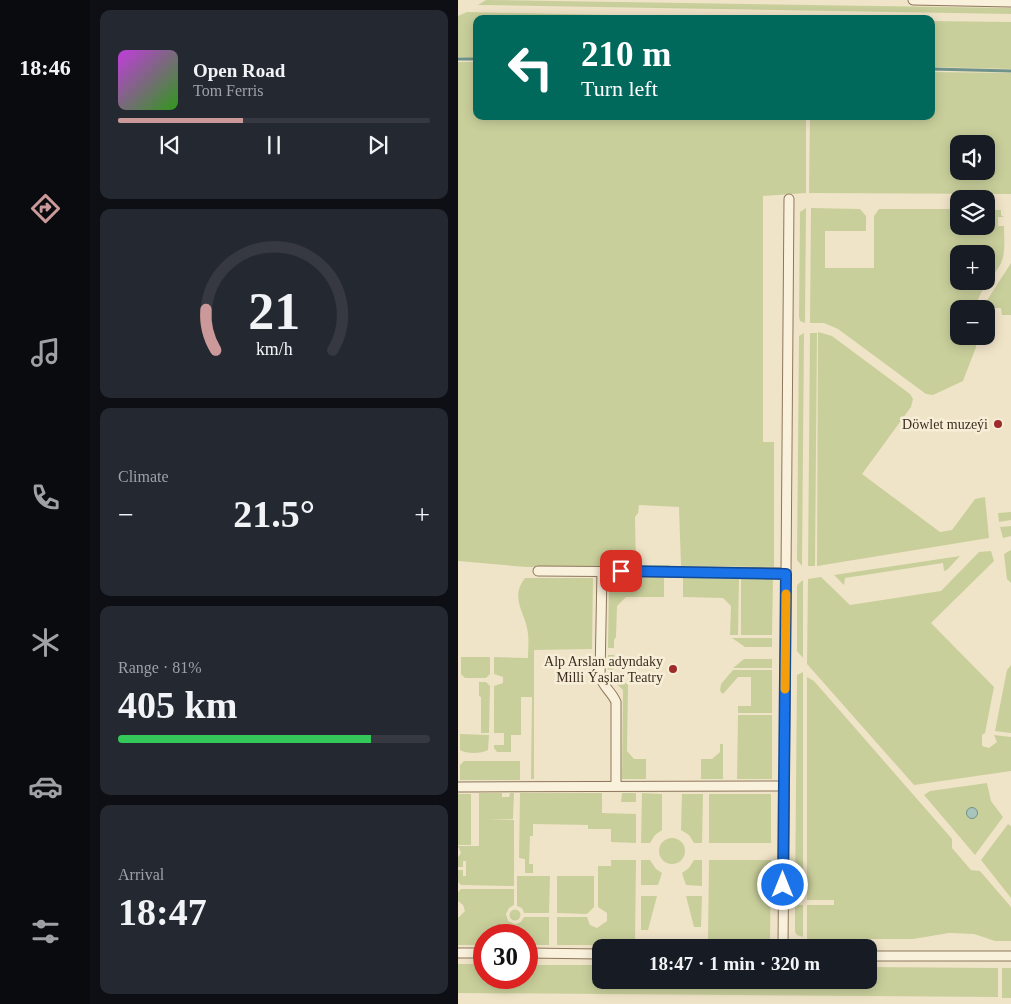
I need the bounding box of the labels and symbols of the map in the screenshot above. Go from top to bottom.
place label: Döwlet muzeýi [902,417,988,432]
marker: Döwlet muzeýi [992,418,1004,430]
pin [600,550,642,592]
place label: Alp Arslan adyndaky Milli Ýaşlar Teatry [544,654,663,685]
marker: Alp Arslan adyndaky Milli Ýaşlar Teatry [667,663,679,675]
position arrow [756,858,808,910]
speed limit sign: 30 [473,924,538,989]

